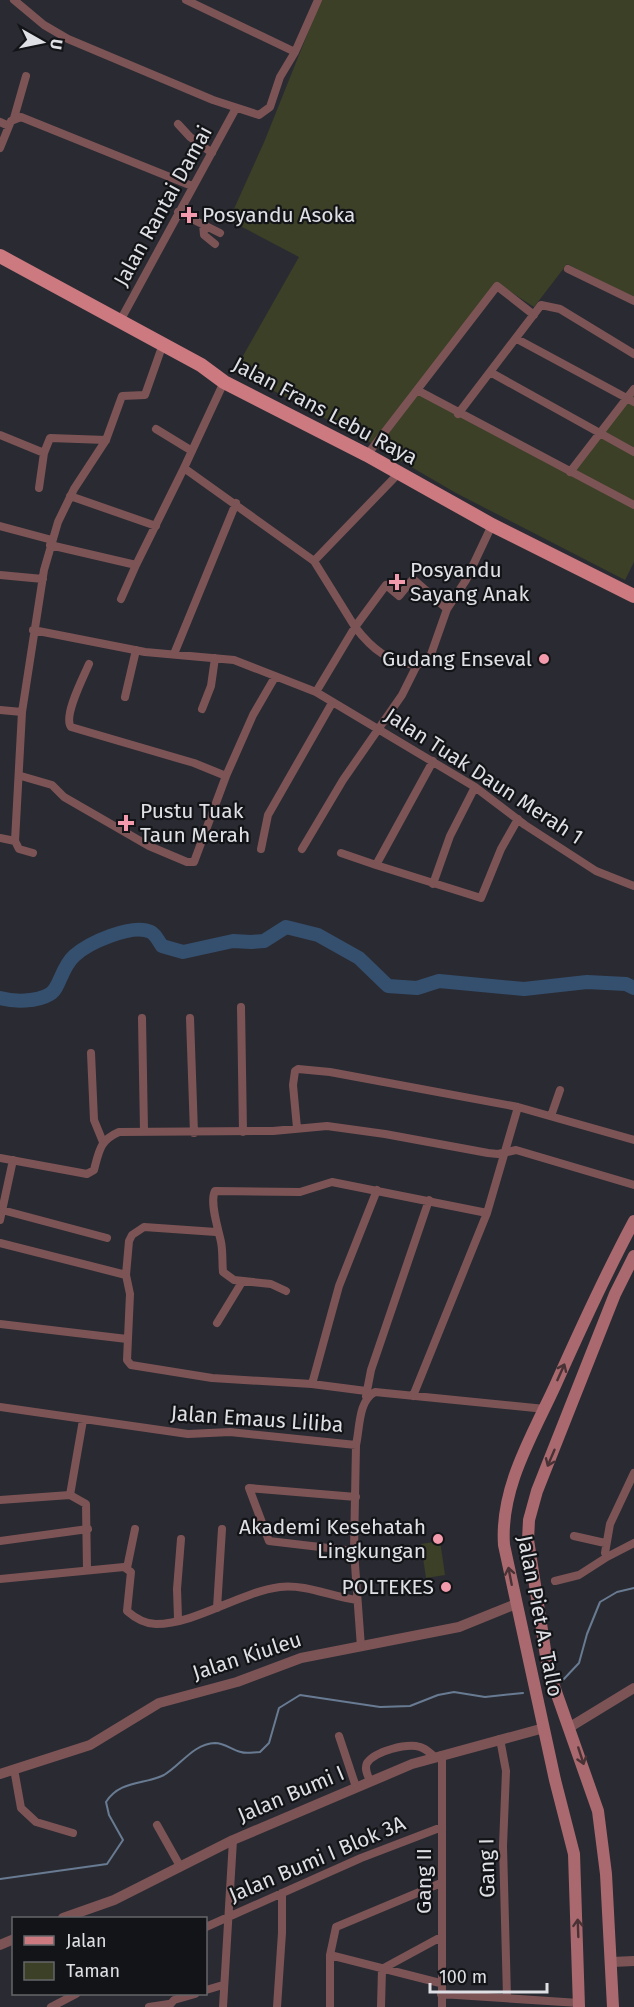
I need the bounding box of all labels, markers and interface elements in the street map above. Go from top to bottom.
north arrow [12,12,72,72]
text: U [46,38,67,51]
street label: Jalan Rantai Damai [108,121,218,291]
place label: Posyandu Asoka [202,202,355,228]
marker: Posyandu Asoka [180,206,198,224]
street label: Jalan Frans Lebu Raya [228,351,422,471]
place label: Posyandu Sayang Anak [410,557,530,607]
marker: Posyandu Sayang Anak [388,573,406,591]
place label: Gudang Enseval [382,646,532,672]
marker: Gudang Enseval [537,652,551,666]
street label: Jalan Tuak Daun Merah 1 [380,702,588,850]
place label: Pustu Tuak Taun Merah [140,798,250,848]
marker: Pustu Tuak Taun Merah [117,814,135,832]
one-way arrow [556,1364,567,1382]
street label: Jalan Emaus Liliba [170,1400,344,1438]
one-way arrow [545,1449,556,1467]
place label: Akademi Kesehatah Lingkungan [239,1514,426,1564]
marker: Akademi Kesehatah Lingkungan [431,1532,445,1546]
street label: Jalan Piet A. Tallo [512,1533,568,1699]
one-way arrow [504,1567,515,1586]
place label: POLTEKES [342,1574,434,1600]
marker: POLTEKES [439,1580,453,1594]
street label: Jalan Kiuleu [189,1626,305,1686]
one-way arrow [576,1746,587,1765]
street label: Jalan Bumi I [234,1760,348,1828]
street label: Jalan Bumi I Blok 3A [225,1810,409,1908]
street label: Gang I [473,1838,501,1898]
street label: Gang II [411,1848,437,1914]
legend [12,1917,207,1995]
one-way arrow [572,1918,583,1938]
text: Jalan [66,1930,107,1952]
scale bar [430,1956,547,1994]
text: Taman [66,1960,120,1982]
text: 100 m [439,1966,487,1988]

